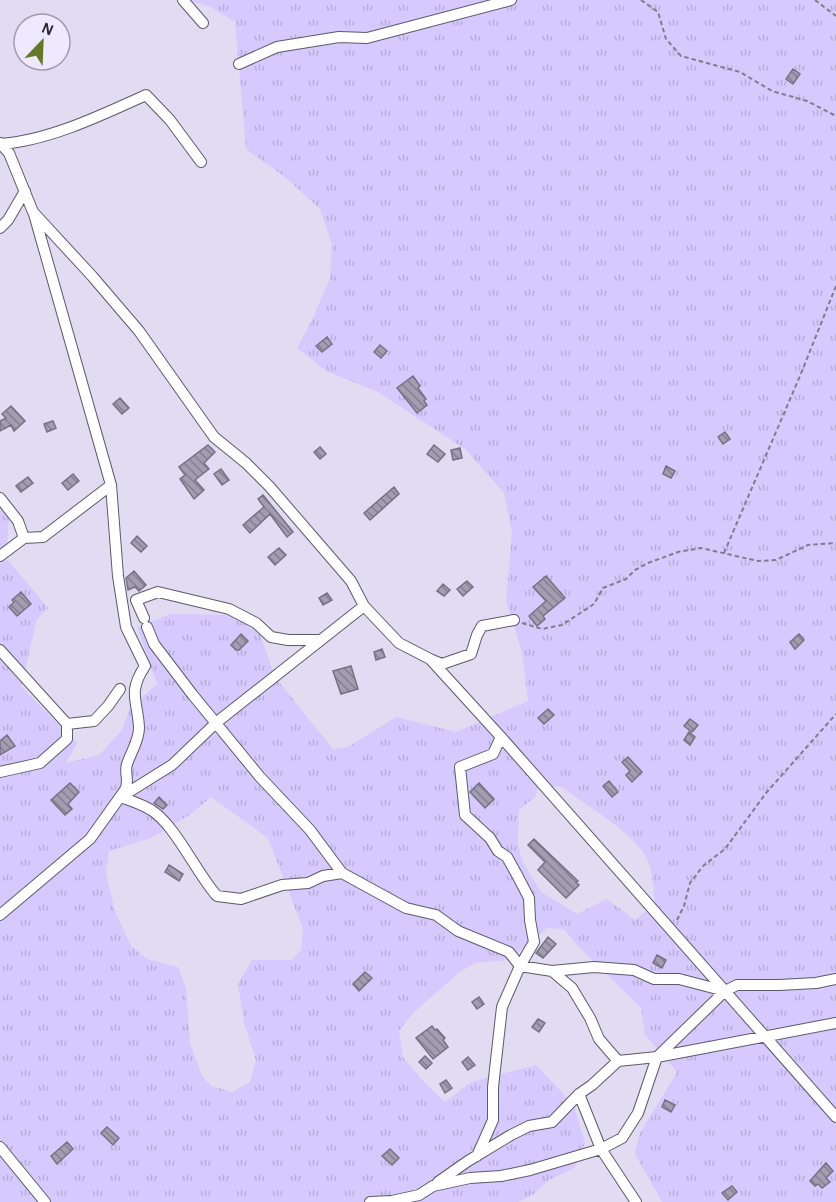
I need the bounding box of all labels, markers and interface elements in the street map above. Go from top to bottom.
north arrow [12,12,72,72]
text: N [39,20,56,39]

